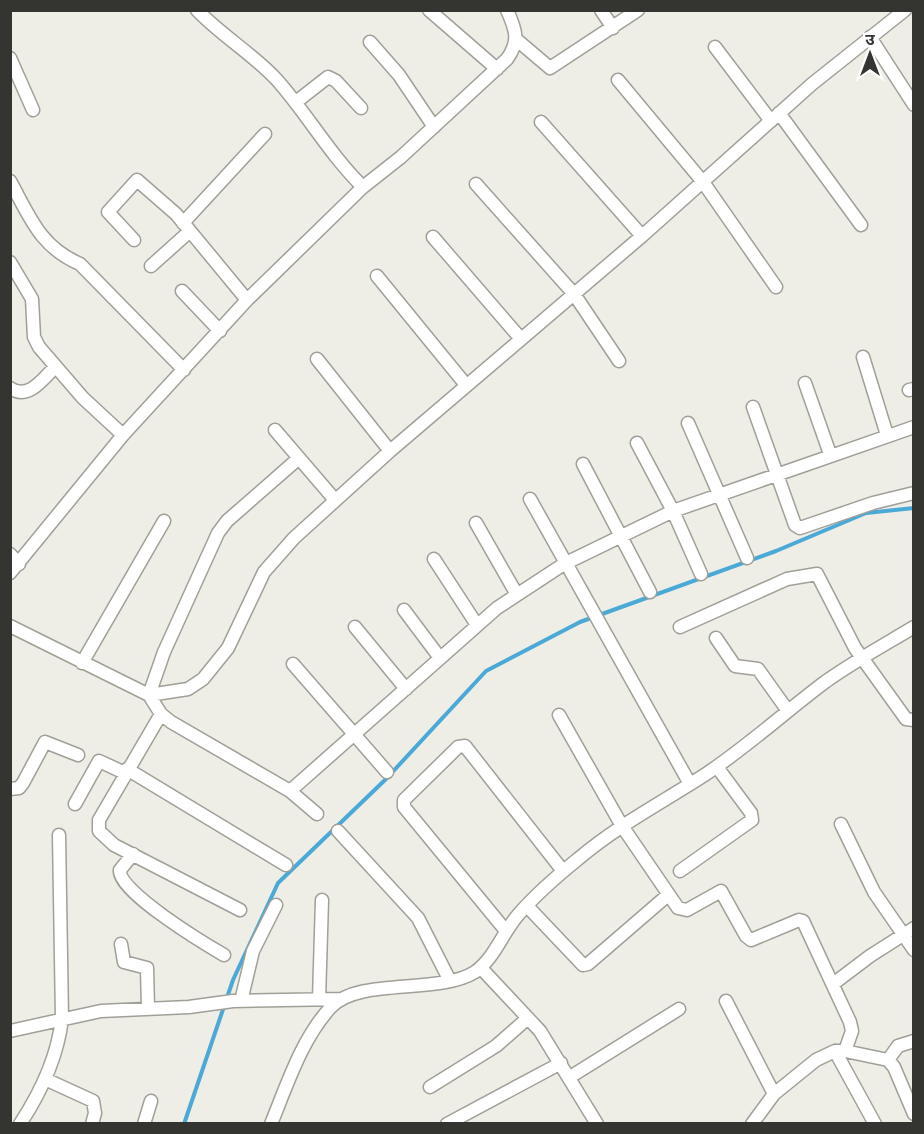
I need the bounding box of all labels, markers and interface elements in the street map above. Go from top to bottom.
north arrow [840,24,900,84]
text: उ [865,28,875,51]

